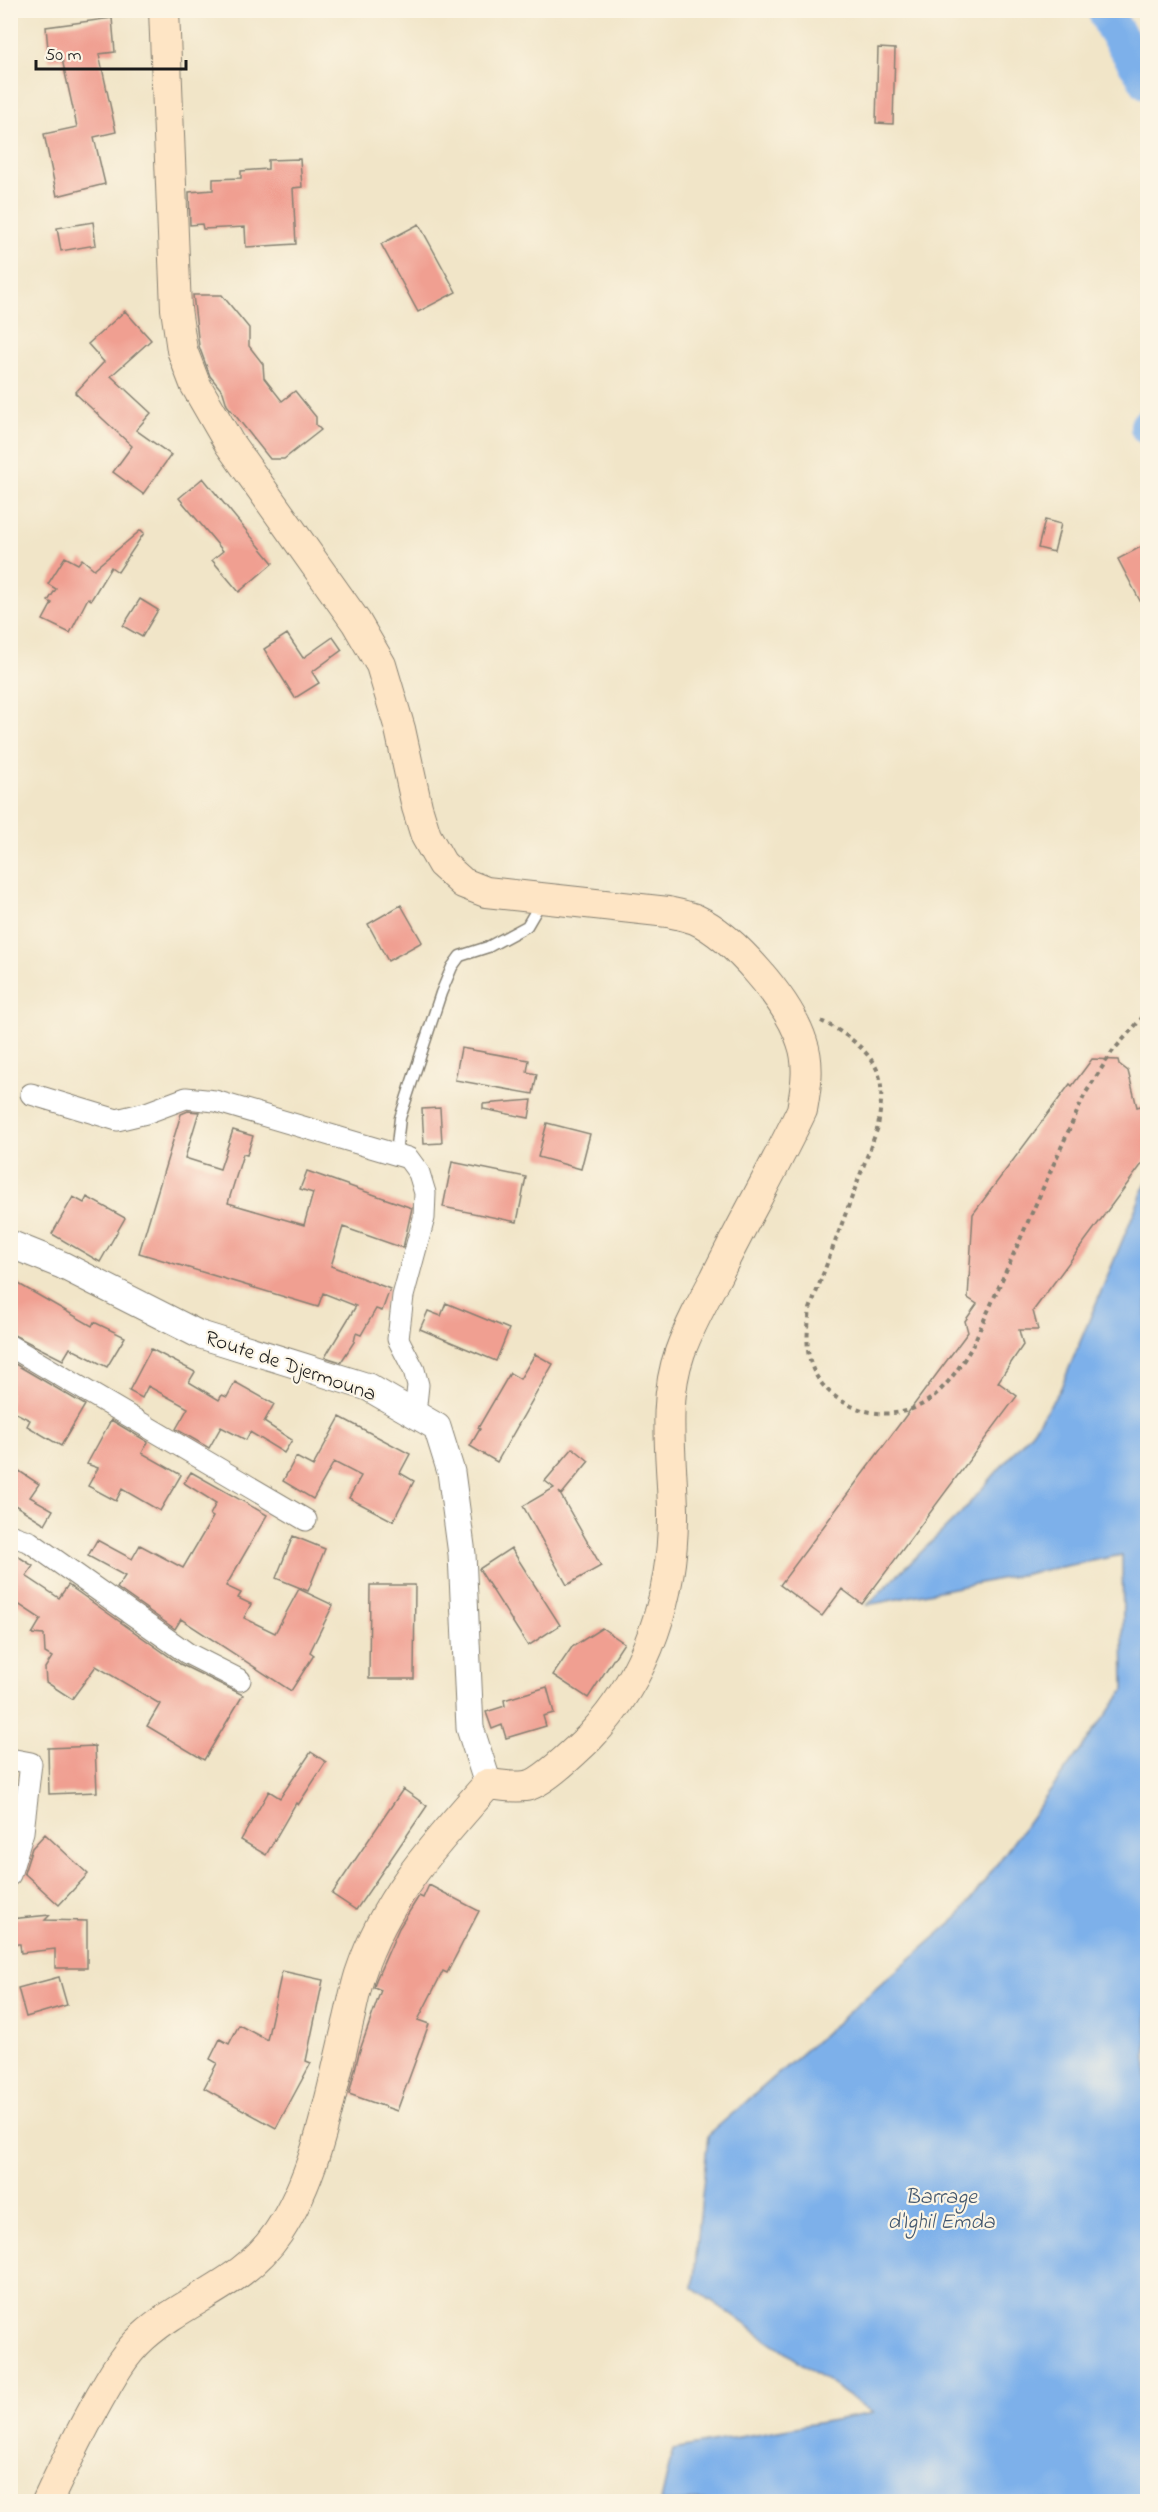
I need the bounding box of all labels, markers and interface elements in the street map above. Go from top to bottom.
scale bar [36,33,186,71]
text: 50 m [45,43,82,69]
street label: Route de Djermouna [201,1324,380,1410]
water label: Barrage d'Ighil Emda [887,2182,996,2239]

